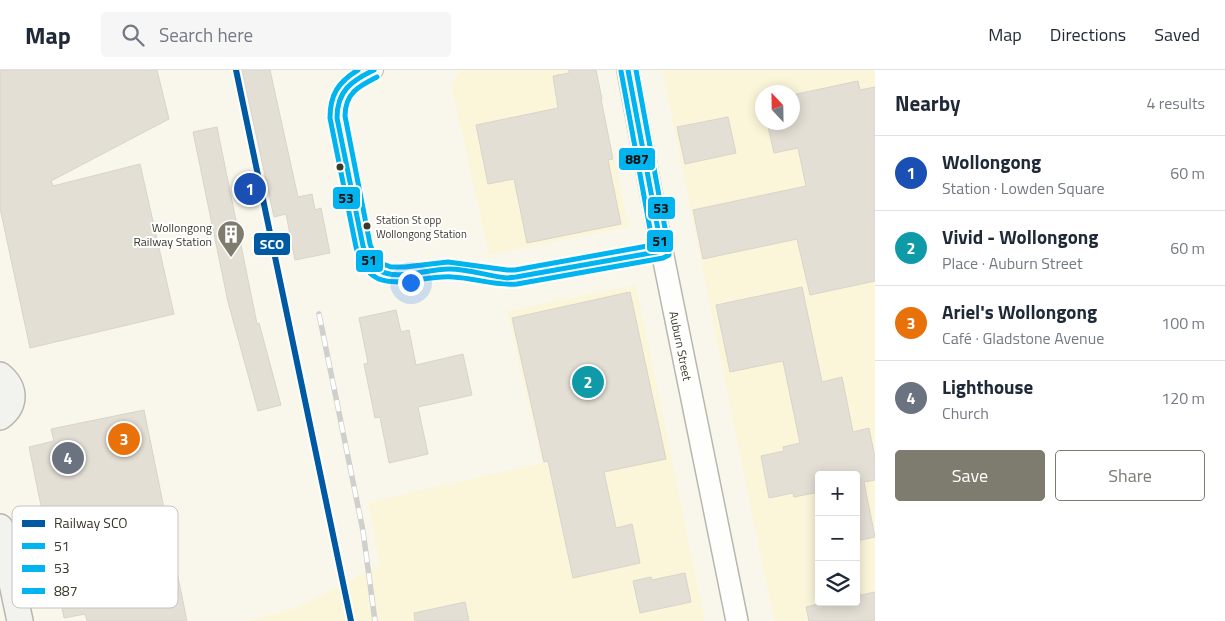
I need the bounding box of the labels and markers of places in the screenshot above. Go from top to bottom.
unlabelled marker [335,162,345,172]
pin: 1 [234,170,266,208]
place label: Station St opp Wollongong Station [376,212,467,242]
place label: Wollongong Railway Station [133,218,212,251]
building icon: Wollongong Railway Station [216,219,246,258]
marker: Station St opp Wollongong Station [362,221,372,231]
pin: 2 [572,363,604,401]
pin: 3 [108,420,140,458]
pin: 4 [52,439,84,477]

